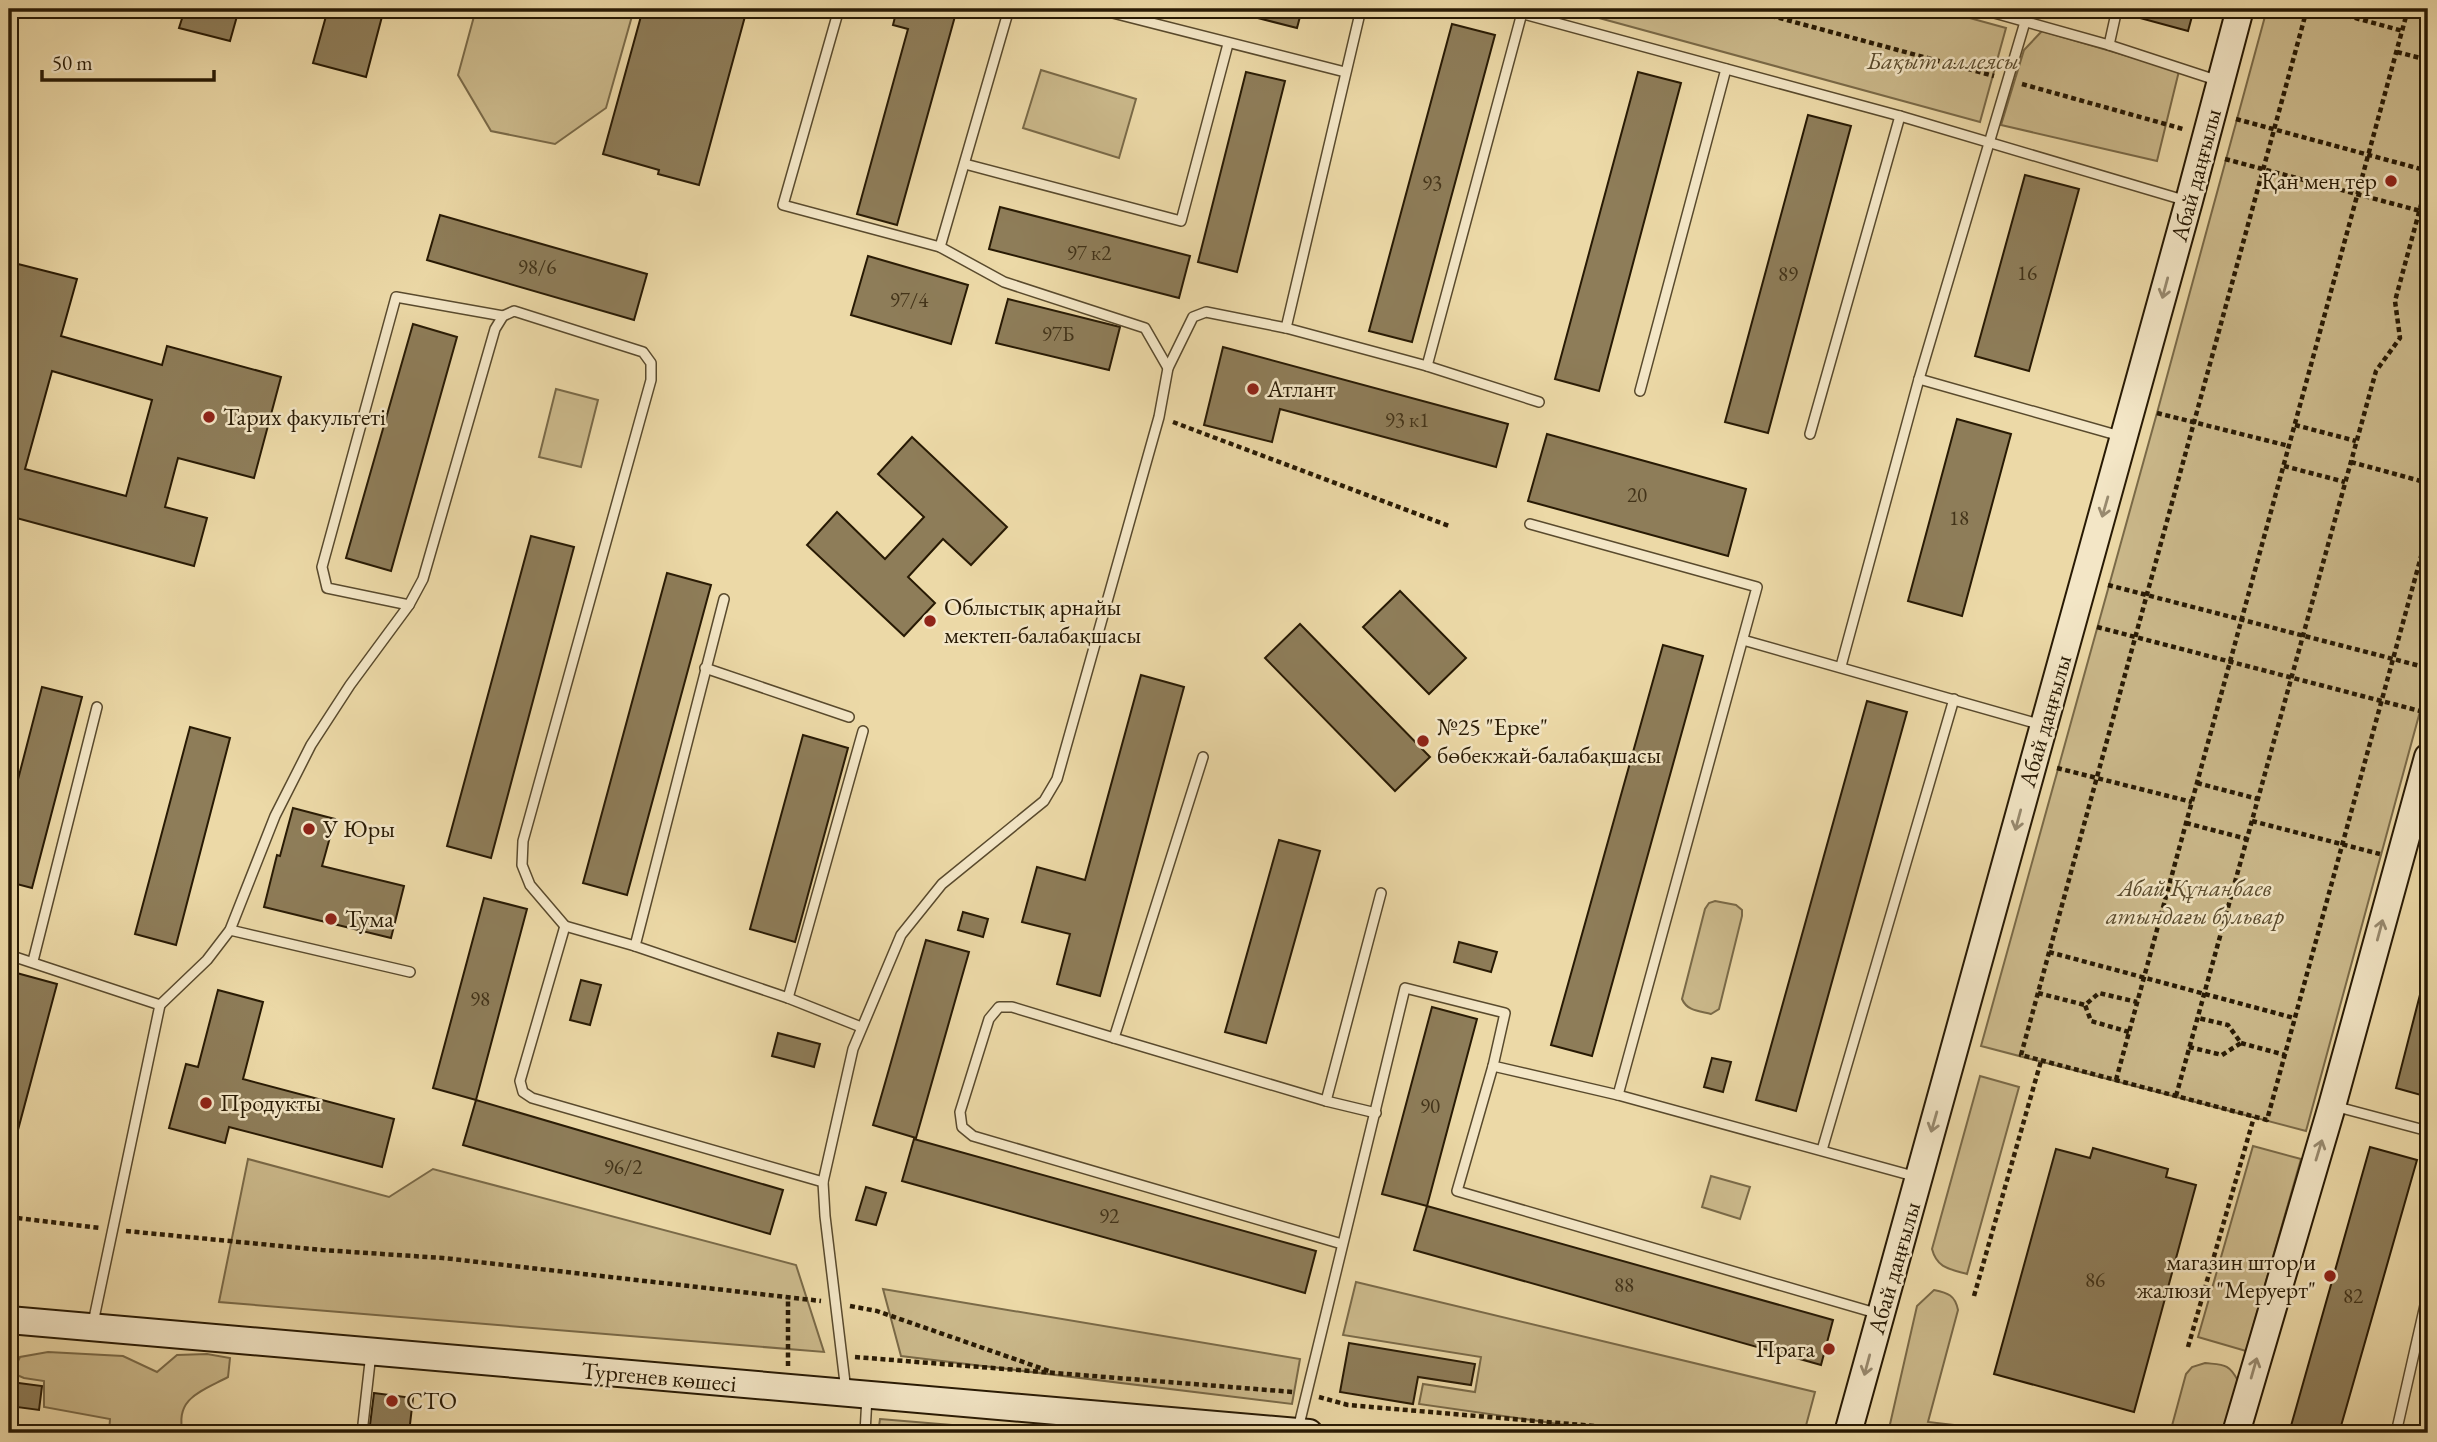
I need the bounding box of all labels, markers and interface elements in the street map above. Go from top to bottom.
scale bar [42,38,214,82]
park label: Бақыт аллеясы [1866,45,2019,76]
text: 50 m [52,49,93,76]
street label: Абай даңғылы [2163,105,2228,246]
place label: Қан мен тер [2261,165,2377,196]
house number: 93 [1422,169,1442,196]
marker: Қан мен тер [2383,173,2399,189]
house number: 97 к2 [1067,239,1111,266]
house number: 98/6 [518,253,556,280]
house number: 16 [2017,259,2037,286]
house number: 89 [1778,260,1798,287]
one-way arrow [2158,276,2171,298]
house number: 97/4 [890,286,929,313]
house number: 97Б [1042,320,1074,347]
place label: Атлант [1266,373,1336,404]
marker: Атлант [1245,381,1261,397]
place label: Тарих факультеті [223,401,386,432]
house number: 93 к1 [1385,406,1429,433]
marker: Тарих факультеті [201,409,217,425]
house number: 20 [1627,481,1647,508]
one-way arrow [2097,496,2110,518]
house number: 18 [1949,504,1969,531]
place label: Облыстық арнайы мектеп-балабақшасы [944,591,1141,650]
marker: Облыстық арнайы мектеп-балабақшасы [922,613,938,629]
street label: Абай даңғылы [2011,651,2078,792]
place label: №25 "Ерке" бөбекжай-балабақшасы [1437,711,1661,770]
marker: №25 "Ерке" бөбекжай-балабақшасы [1415,733,1431,749]
one-way arrow [2010,809,2023,831]
place label: У Юры [322,813,395,844]
marker: У Юры [301,821,317,837]
park label: Абай Құнанбаев атындағы бульвар [2105,872,2284,931]
place label: Тума [345,903,394,934]
marker: Тума [323,911,339,927]
one-way arrow [2375,920,2388,942]
house number: 98 [470,985,490,1012]
place label: Продукты [220,1087,321,1118]
house number: 90 [1420,1092,1440,1119]
marker: Продукты [198,1095,214,1111]
one-way arrow [1927,1110,1940,1133]
one-way arrow [2314,1139,2327,1161]
house number: 96/2 [604,1153,642,1180]
street label: Абай даңғылы [1860,1198,1927,1339]
house number: 92 [1099,1202,1119,1229]
place label: магазин штор и жалюзи "Меруерт" [2137,1246,2316,1305]
house number: 86 [2085,1266,2105,1293]
marker: магазин штор и жалюзи "Меруерт" [2322,1268,2338,1284]
house number: 88 [1614,1271,1634,1298]
house number: 82 [2343,1282,2363,1309]
place label: Прага [1756,1333,1815,1364]
marker: Прага [1821,1341,1837,1357]
street label: Тургенев көшесі [580,1354,738,1399]
one-way arrow [1859,1354,1872,1376]
one-way arrow [2249,1357,2262,1379]
place label: СТО [406,1385,457,1416]
marker: СТО [384,1393,400,1409]

